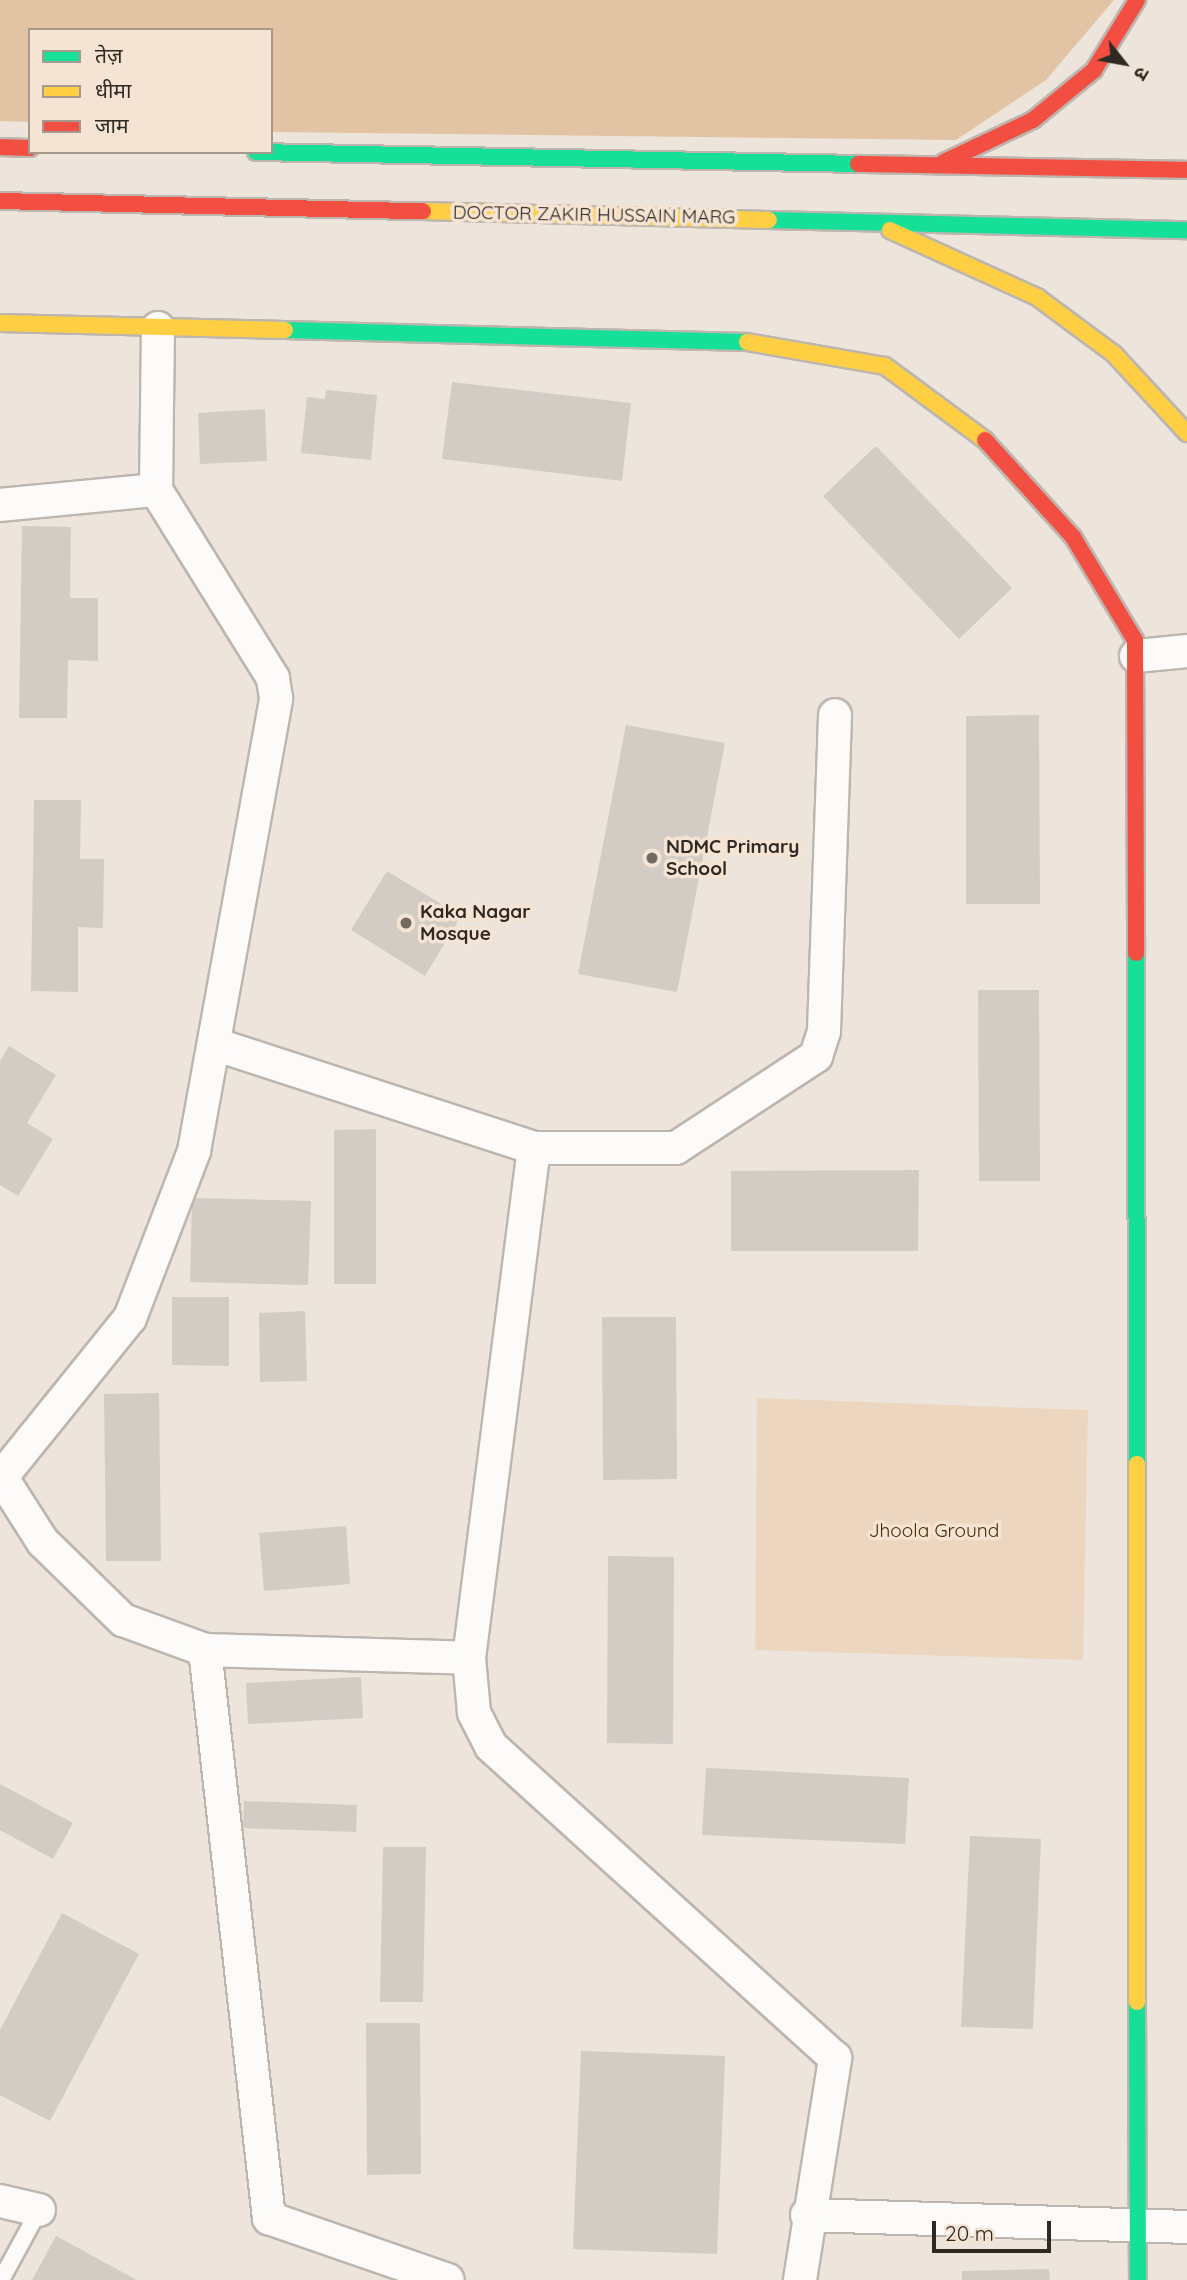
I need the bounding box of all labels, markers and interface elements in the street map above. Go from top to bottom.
legend [28,28,273,154]
north arrow [1089,28,1159,98]
text: तेज़ [95,42,123,68]
text: उ [1129,63,1155,85]
text: धीमा [95,77,131,103]
text: जाम [95,112,129,138]
street label: DOCTOR ZAKIR HUSSAIN MARG [453,201,735,229]
place label: NDMC Primary School [666,836,799,880]
marker: NDMC Primary School [644,850,660,866]
place label: Kaka Nagar Mosque [420,901,530,945]
marker: Kaka Nagar Mosque [398,915,414,931]
park label: Jhoola Ground [869,1520,999,1542]
scale bar [935,2206,1054,2250]
text: 20 m [945,2220,994,2246]

